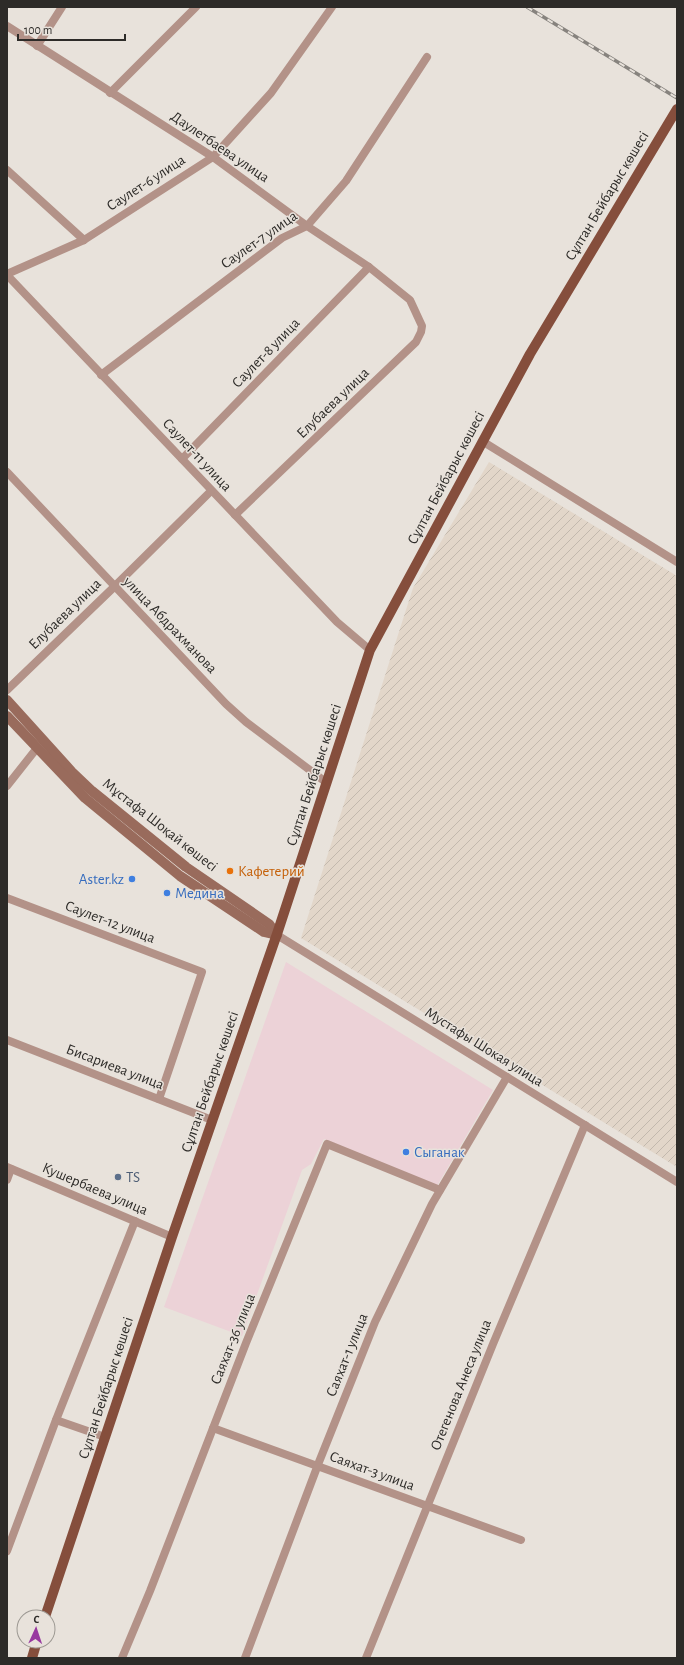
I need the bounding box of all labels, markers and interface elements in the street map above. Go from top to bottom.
scale bar [18,16,125,42]
text: 100 m [24,24,52,36]
street label: Даулетбаева улица [168,109,272,185]
street label: Сұлтан Бейбарыс көшесі [562,129,652,263]
street label: Саулет-6 улица [104,152,188,214]
street label: Саулет-7 улица [218,208,300,272]
street label: Саулет-8 улица [229,315,303,391]
street label: Елубаева улица [294,365,372,441]
street label: Сұлтан Бейбарыс көшесі [405,409,487,547]
street label: Саулет-11 улица [160,416,234,494]
street label: улица Абдрахманова [120,573,220,676]
street label: Елубаева улица [26,576,104,652]
street label: Сұлтан Бейбарыс көшесі [284,702,344,848]
street label: Мұстафа Шоқай көшесі [100,776,220,874]
place label: Кафетерий [238,864,305,879]
marker: Кафетерий [225,866,235,876]
place label: Aster.kz [79,872,124,887]
marker: Aster.kz [127,874,137,884]
place label: Медина [175,886,224,901]
marker: Медина [162,888,172,898]
street label: Саулет-12 улица [63,898,157,946]
street label: Мустафы Шокая улица [422,1004,546,1090]
street label: Сұлтан Бейбарыс көшесі [179,1009,241,1155]
street label: Бисариева улица [64,1041,166,1093]
place label: Сыганак [414,1145,465,1160]
marker: Сыганак [401,1147,411,1157]
street label: Кушербаева улица [40,1160,150,1218]
place label: TS [126,1170,140,1185]
marker: TS [113,1172,123,1182]
street label: Саяхат-36 улица [208,1291,258,1387]
street label: Саяхат-1 улица [323,1311,371,1399]
street label: Сұлтан Бейбарыс көшесі [76,1315,136,1461]
street label: Отегенова Анеса улица [428,1317,494,1453]
street label: Саяхат-3 улица [327,1449,417,1493]
north arrow [16,1609,56,1649]
text: С [33,1614,40,1625]

